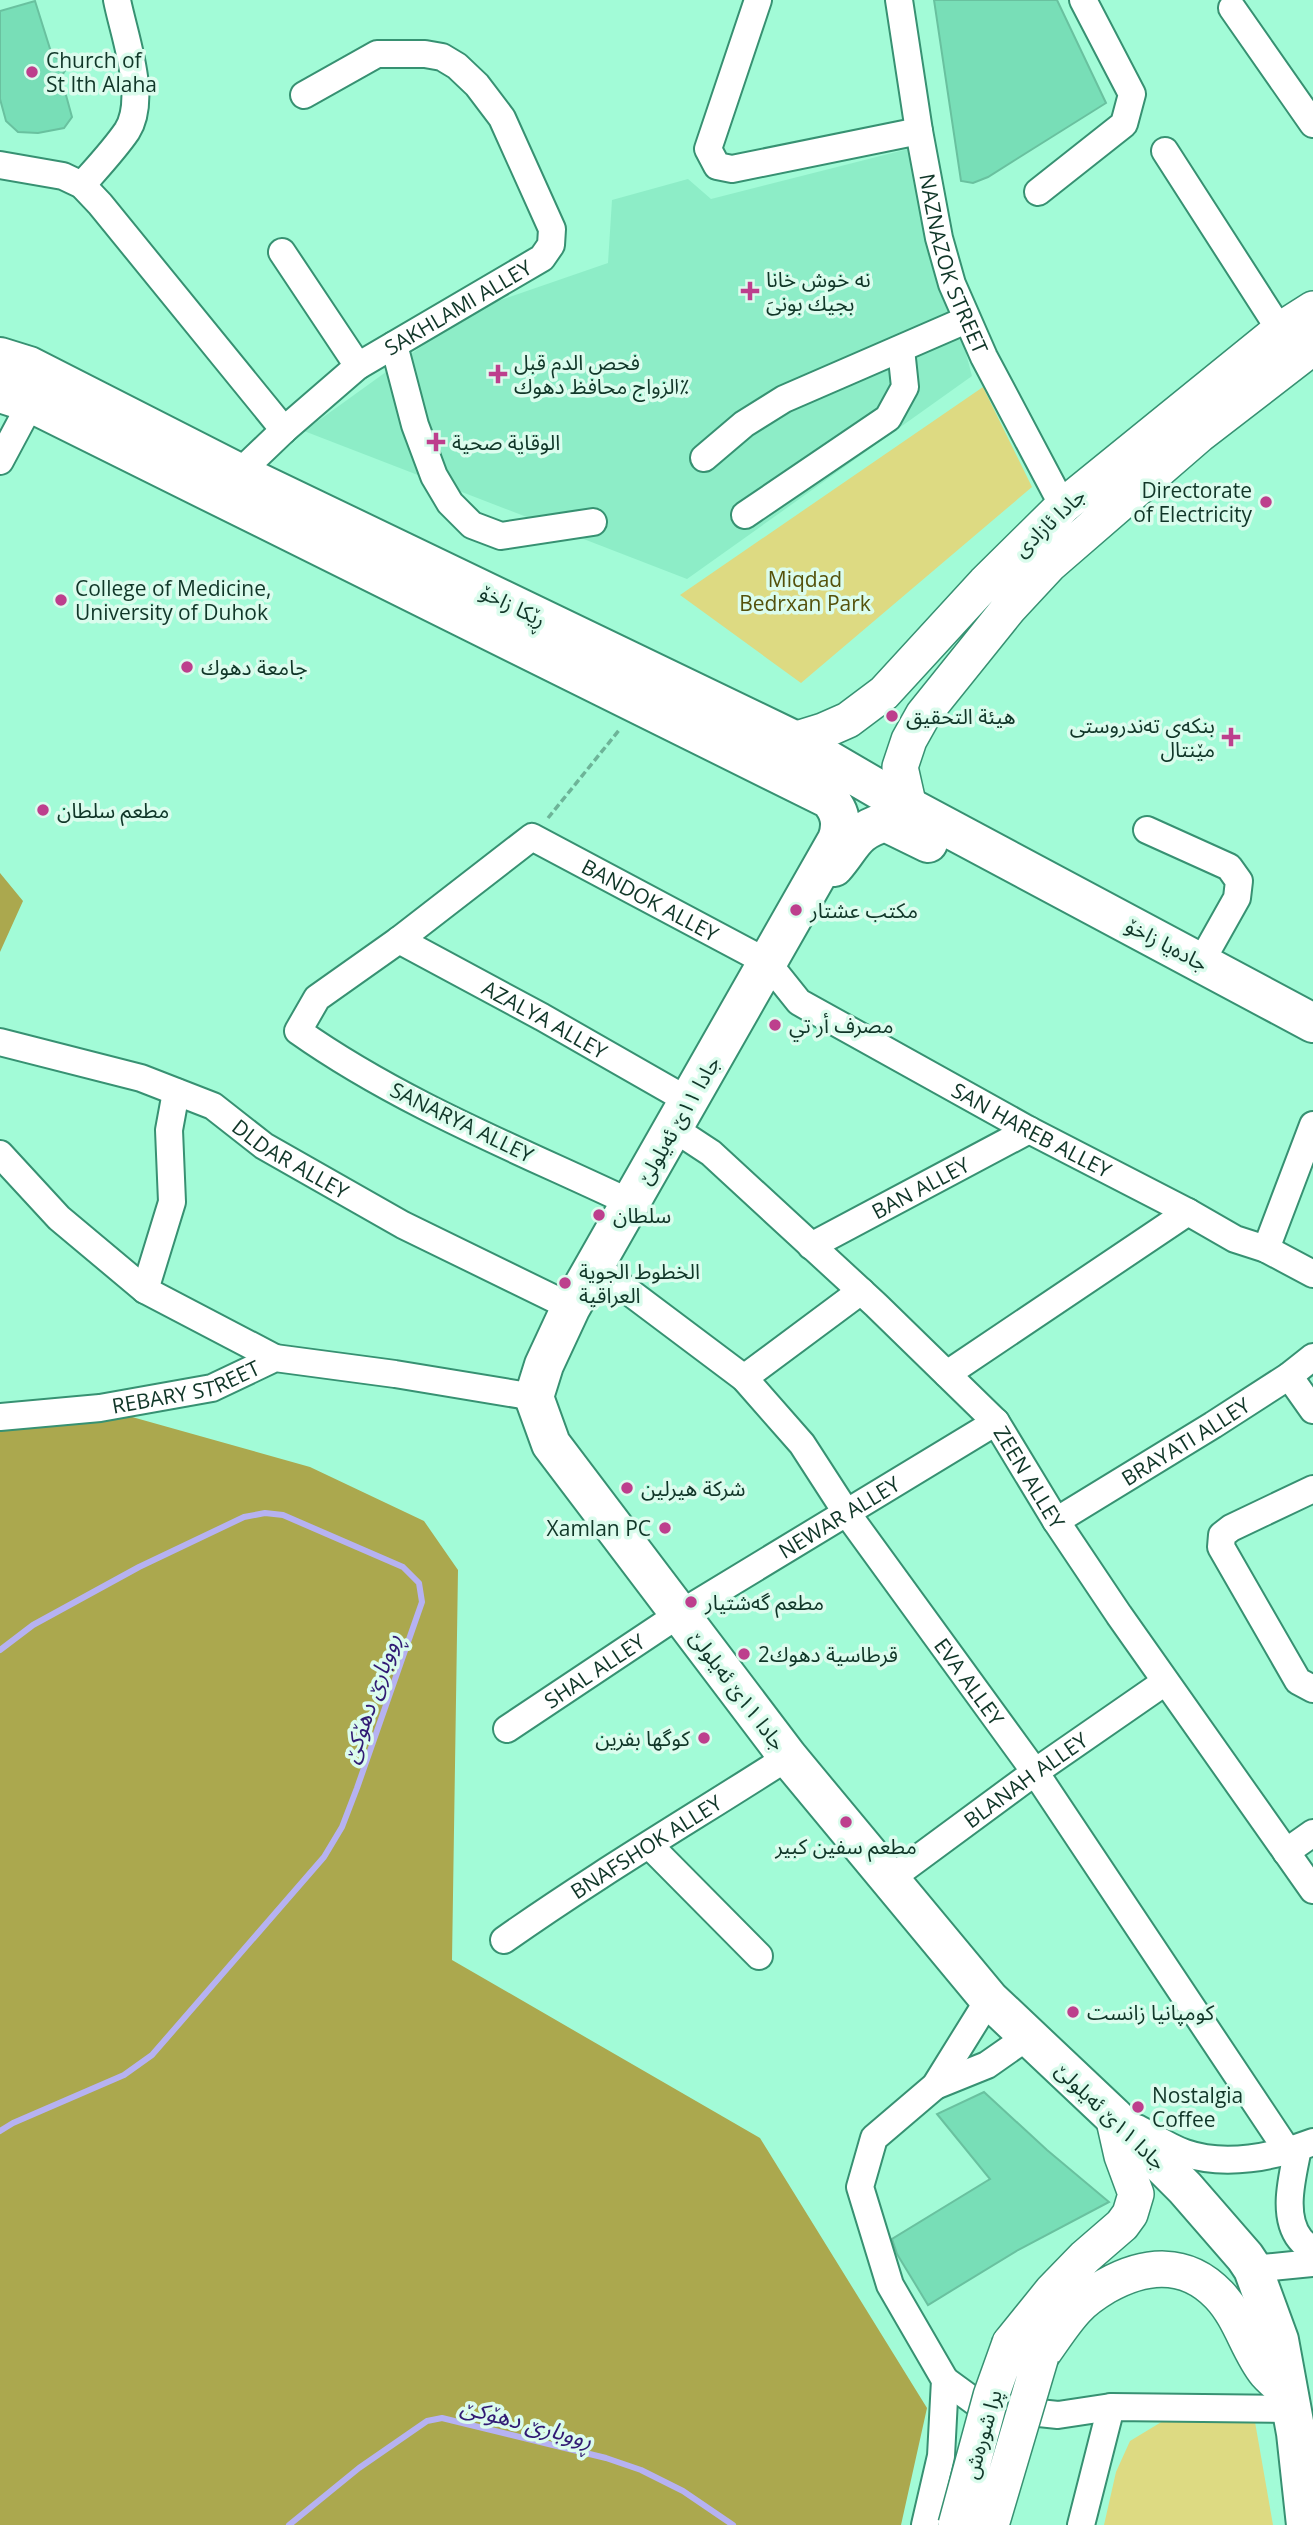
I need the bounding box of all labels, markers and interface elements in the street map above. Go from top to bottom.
place label: Church of St Ith Alaha [46,46,157,98]
marker: Church of St Ith Alaha [24,64,40,80]
street label: NAZNAZOK STREET [913,171,995,358]
street label: SAKHLAMI ALLEY [379,253,537,361]
place label: نه خوش خانا بجيك بونىَ [766,265,871,317]
marker: نه خوش خانا بجيك بونىَ [740,281,760,301]
place label: فحص الدم قبل الزواج محافظ دهوك٪ [514,348,689,402]
marker: فحص الدم قبل الزواج محافظ دهوك٪ [488,364,508,384]
place label: الوقایة صحیة [452,428,560,456]
marker: الوقایة صحیة [426,432,446,452]
place label: Directorate of Electricity [1133,476,1252,528]
street label: جادا ئازادی [1007,481,1091,563]
marker: Directorate of Electricity [1258,494,1274,510]
park label: Miqdad Bedrxan Park [739,565,871,617]
place label: College of Medicine, University of Duhok [75,574,271,626]
street label: ڕێکا زاخۆ [473,577,551,637]
marker: College of Medicine, University of Duhok [53,592,69,608]
place label: جامعة دهوك [201,653,308,681]
marker: جامعة دهوك [179,659,195,675]
place label: هيئة التحقيق [906,702,1016,730]
marker: هيئة التحقيق [884,708,900,724]
place label: بنکەی تەندروستی مێنتال [1070,711,1215,763]
marker: بنکەی تەندروستی مێنتال [1221,727,1241,747]
place label: مطعم سلطان [57,796,169,826]
marker: مطعم سلطان [35,802,51,818]
street label: BANDOK ALLEY [577,852,724,948]
place label: مكتب عشتار [809,896,918,924]
marker: مكتب عشتار [788,902,804,918]
street label: جادەیا زاخۆ [1121,911,1213,977]
street label: AZALYA ALLEY [477,973,612,1065]
place label: مصرف أر تي [789,1011,894,1042]
marker: مصرف أر تي [767,1017,783,1033]
street label: جادا ١١ێ ئه‌یلولێ [630,1051,726,1189]
street label: SANARYA ALLEY [386,1075,538,1169]
street label: SAN HAREB ALLEY [947,1076,1116,1184]
street label: DLDAR ALLEY [227,1112,354,1205]
street label: BAN ALLEY [867,1150,974,1225]
place label: سلطان [613,1201,671,1229]
marker: سلطان [591,1207,607,1223]
place label: الخطوط الجوية العراقية [579,1257,700,1309]
marker: الخطوط الجوية العراقية [557,1275,573,1291]
street label: REBARY STREET [110,1353,265,1420]
street label: BRAYATI ALLEY [1116,1391,1255,1492]
street label: ZEEN ALLEY [988,1421,1071,1534]
street label: NEWAR ALLEY [773,1469,905,1565]
place label: شركة هيرلين [641,1474,746,1502]
marker: شركة هيرلين [619,1480,635,1496]
place label: Xamlan PC [547,1514,651,1542]
marker: Xamlan PC [657,1520,673,1536]
place label: مطعم گەشتیار [704,1588,824,1618]
marker: مطعم گەشتیار [683,1594,699,1610]
street label: جادا ١١ێ ئه‌یلولێ [684,1624,792,1756]
street label: SHAL ALLEY [539,1627,650,1714]
water label: ڕووبارێ دهۆكێ [333,1629,411,1768]
street label: EVA ALLEY [928,1632,1011,1731]
place label: قرطاسية دهوك2 [758,1640,898,1668]
marker: قرطاسية دهوك2 [736,1646,752,1662]
place label: كوگها بفرين [595,1724,690,1752]
street label: BLANAH ALLEY [958,1726,1093,1834]
marker: كوگها بفرين [696,1730,712,1746]
street label: BNAFSHOK ALLEY [565,1788,727,1905]
marker: مطعم سفين كبير [838,1814,854,1830]
place label: مطعم سفين كبير [774,1832,917,1862]
place label: كومپانيا زانست [1087,1998,1215,2026]
marker: كومپانيا زانست [1065,2004,1081,2020]
street label: جادا ١١ێ ئه‌یلولێ [1050,2056,1172,2176]
place label: Nostalgia Coffee [1152,2081,1243,2133]
marker: Nostalgia Coffee [1130,2099,1146,2115]
street label: پرا شورەش [956,2386,1008,2482]
water label: ڕووبارێ دهۆكێ [457,2389,596,2459]

